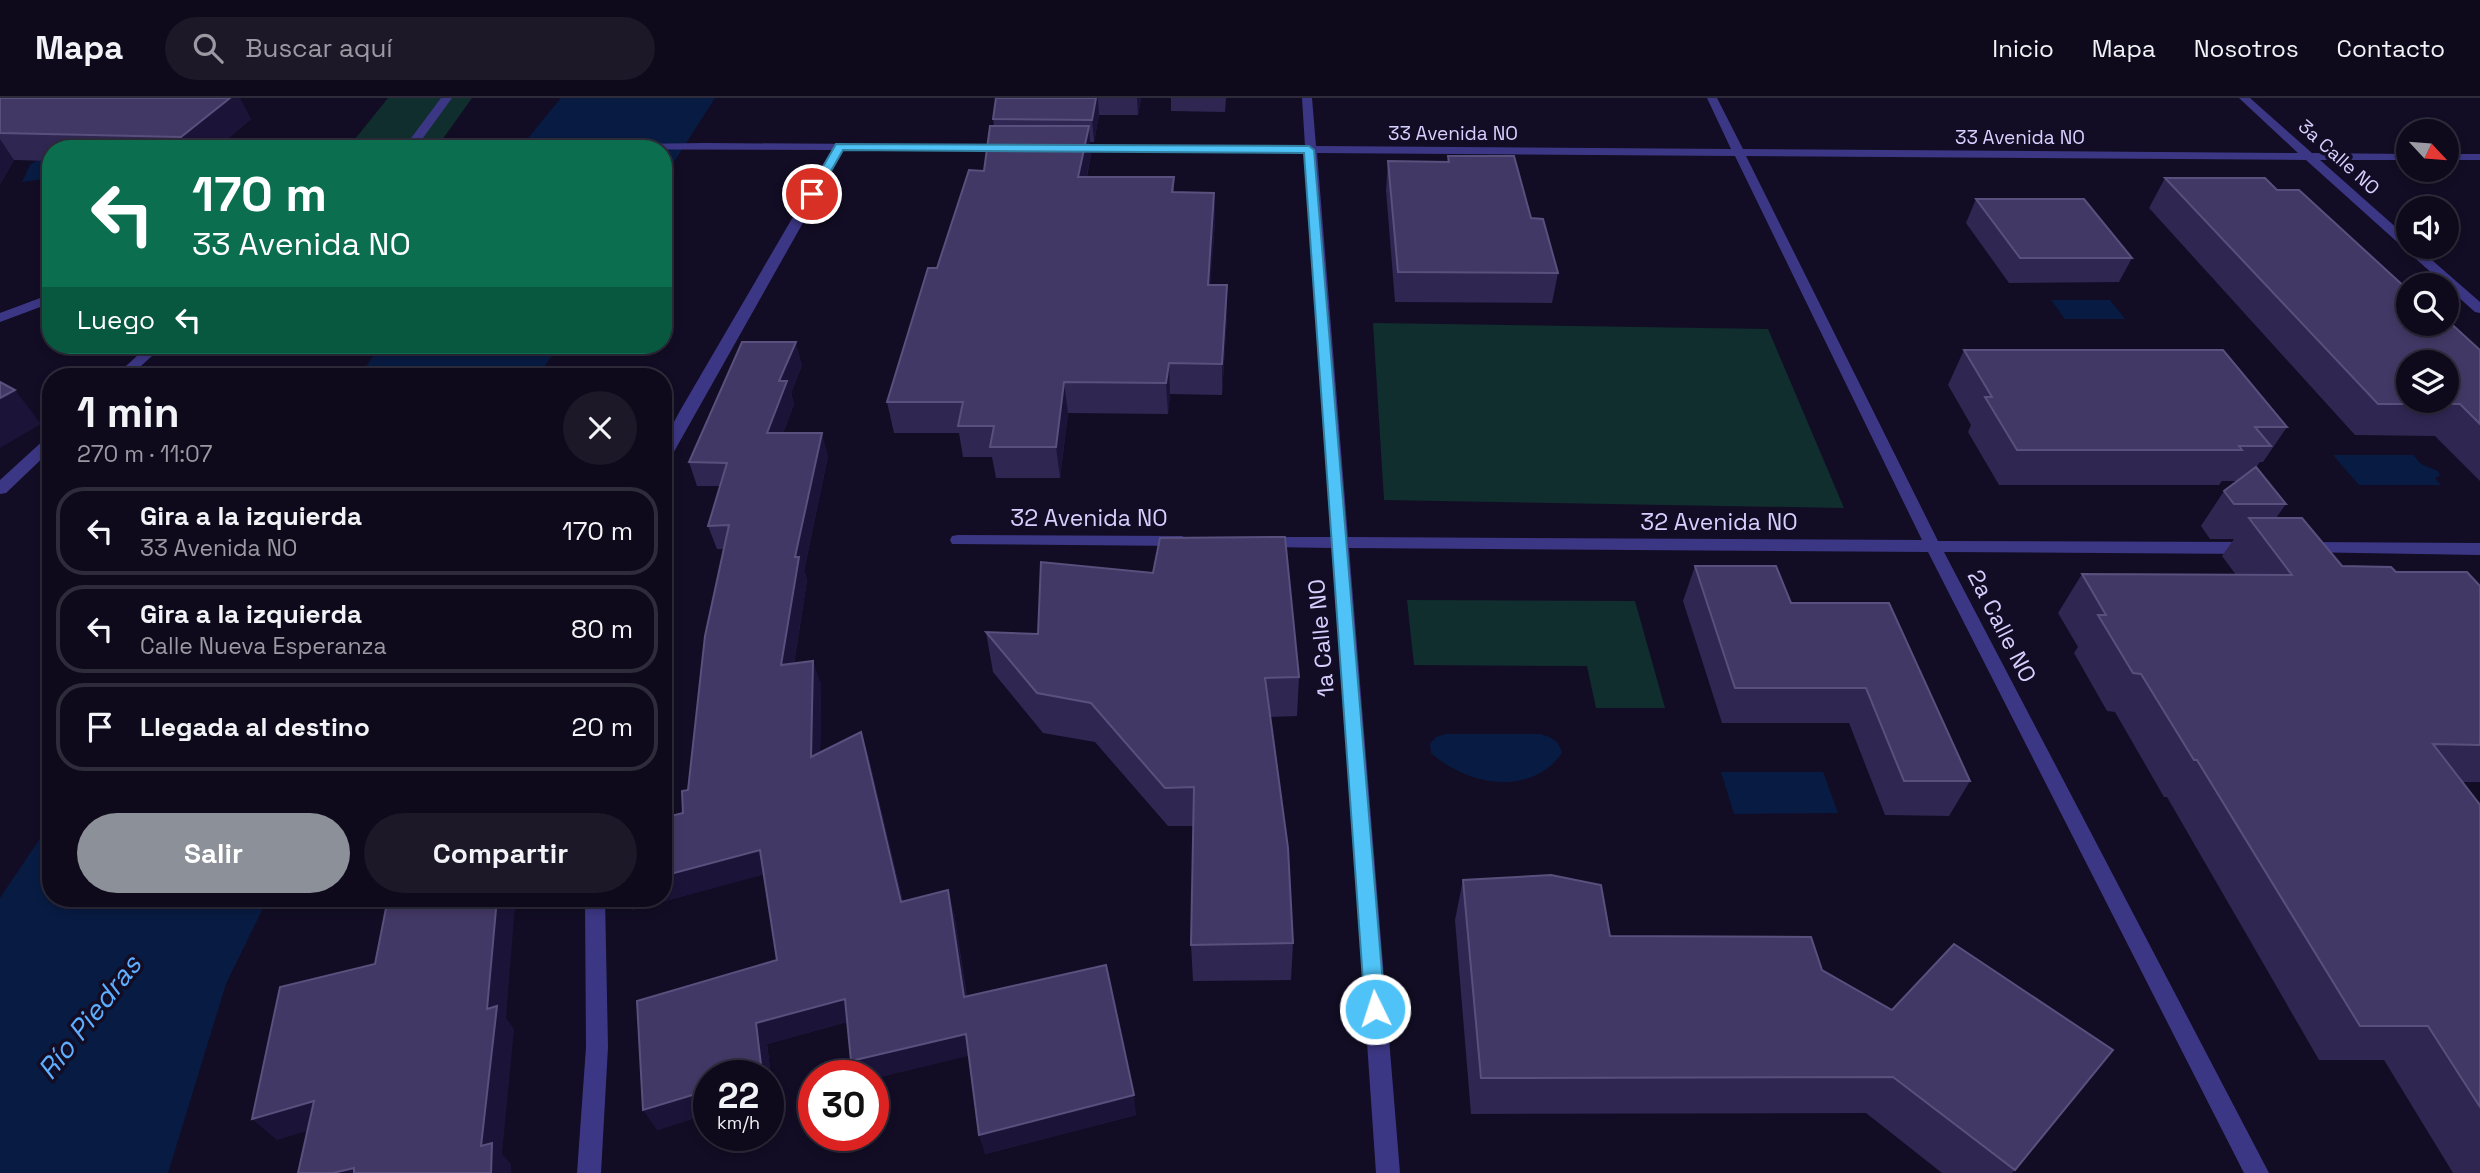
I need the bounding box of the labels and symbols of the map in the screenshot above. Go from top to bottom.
street label: 3a Calle NO [2293,114,2385,200]
north arrow [2396,119,2459,182]
street label: 33 Avenida NO [1388,121,1518,146]
street label: 33 Avenida NO [1955,125,2085,150]
pin [782,164,842,224]
street label: 32 Avenida NO [1010,503,1168,533]
street label: 32 Avenida NO [1640,507,1798,537]
street label: 2a Calle NO [1961,565,2043,687]
street label: 1a Calle NO [1301,578,1341,698]
water label: Río Piedras [29,947,150,1086]
position arrow [1338,972,1412,1046]
speed limit sign: 30 [798,1060,889,1151]

